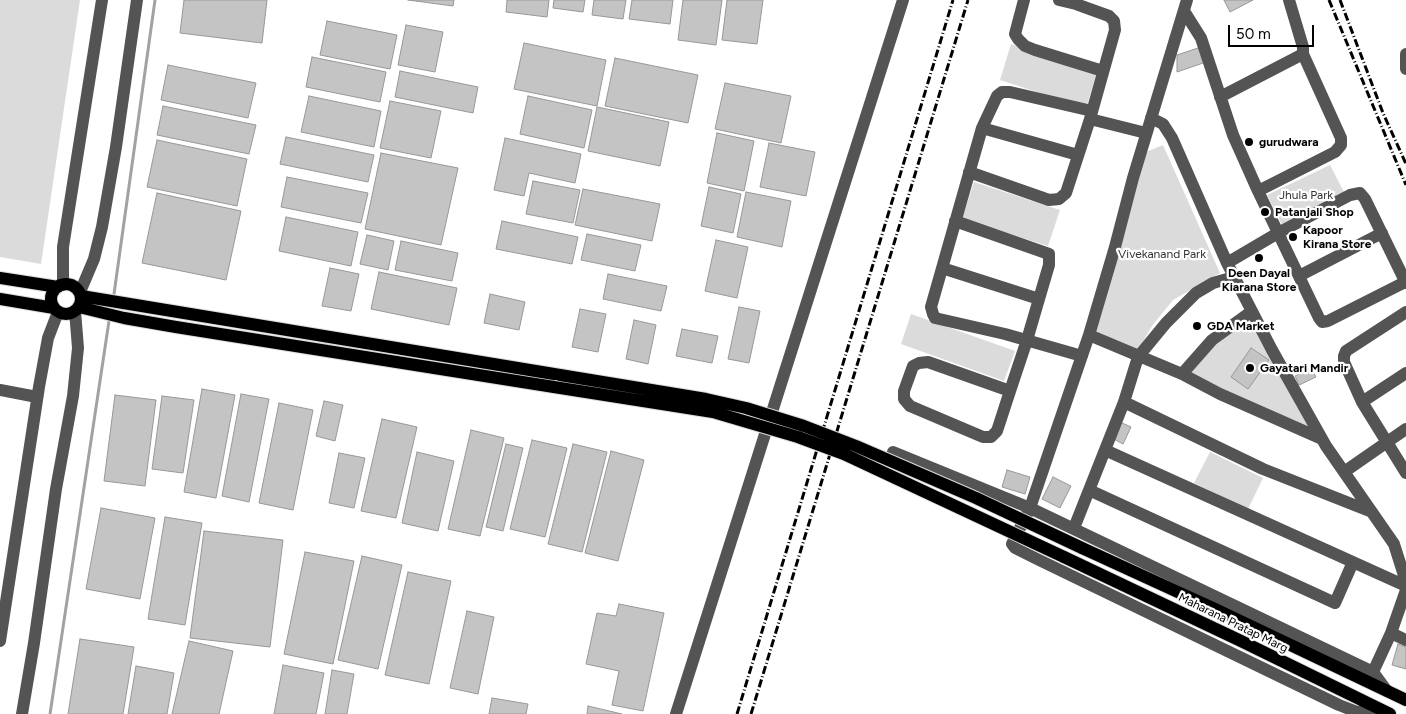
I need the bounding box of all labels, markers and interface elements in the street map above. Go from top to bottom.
scale bar [1231,15,1317,47]
text: 50 m [1236,25,1271,43]
place label: gurudwara [1259,135,1319,149]
marker: gurudwara [1243,136,1255,148]
park label: Jhula Park [1279,188,1333,202]
place label: Patanjali Shop [1275,205,1354,219]
marker: Patanjali Shop [1259,206,1271,218]
place label: Kapoor Kirana Store [1303,223,1371,251]
marker: Kapoor Kirana Store [1287,231,1299,243]
park label: Vivekanand Park [1118,247,1206,261]
marker: Deen Dayal Kiarana Store [1253,252,1265,264]
place label: Deen Dayal Kiarana Store [1222,266,1296,294]
place label: GDA Market [1207,319,1275,333]
marker: GDA Market [1191,320,1203,332]
place label: Gayatari Mandir [1260,361,1348,375]
marker: Gayatari Mandir [1244,362,1256,374]
street label: Maharana Pratap Marg [1176,590,1290,656]

